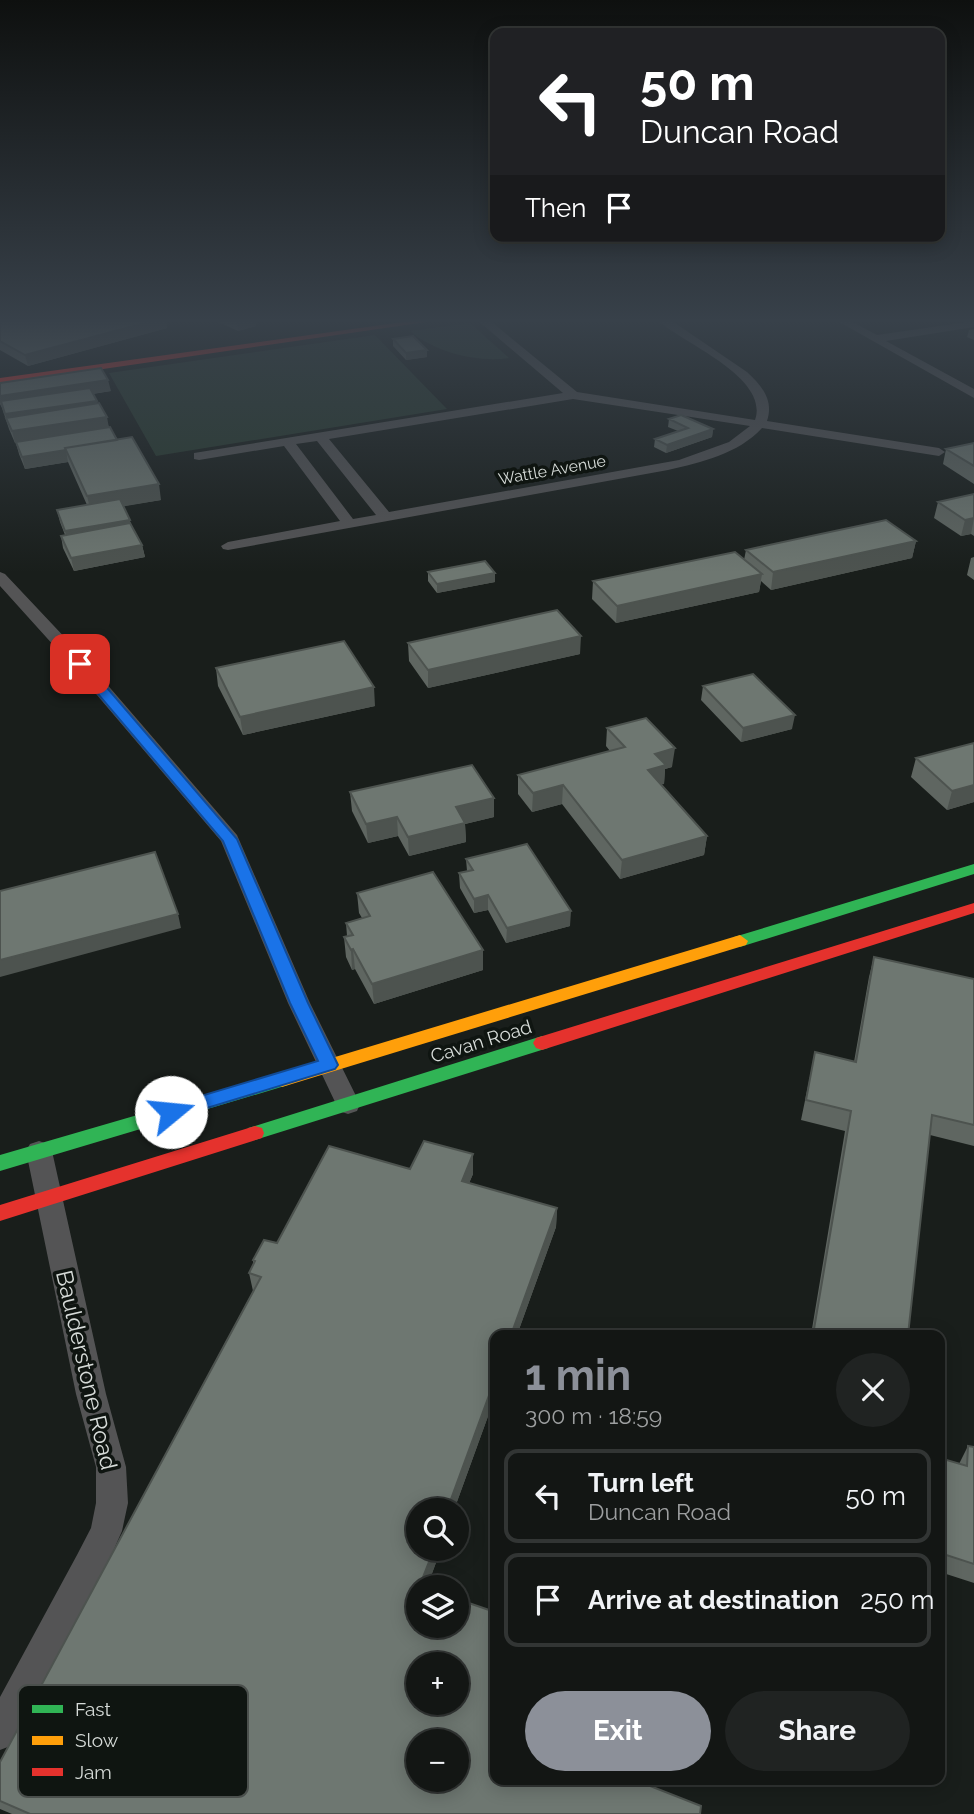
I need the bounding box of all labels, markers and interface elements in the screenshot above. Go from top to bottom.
text: 50 m [640,54,755,111]
icon: left [525,56,616,147]
text: Duncan Road [640,113,839,150]
icon: arrive [600,189,638,227]
text: Then [525,193,586,223]
street label: Wattle Avenue [497,451,607,489]
pin [50,634,110,694]
icon: arrive [61,645,99,683]
street label: Cavan Road [428,1015,534,1067]
position arrow [134,1075,208,1149]
street label: Baulderstone Road [51,1268,123,1472]
text: 1 min [525,1351,631,1400]
button: close [836,1353,910,1427]
text: 300 m · 18:59 [525,1402,662,1429]
text: Turn left [588,1468,694,1498]
icon: left [529,1477,567,1515]
text: 50 m [845,1481,906,1511]
map controls [406,1498,469,1792]
button: search [406,1498,469,1561]
text: Duncan Road [588,1498,731,1525]
button: layers [406,1575,469,1638]
icon: arrive [529,1581,567,1619]
text: Arrive at destination [588,1585,839,1615]
text: 250 m [860,1585,934,1615]
button: + [406,1652,469,1715]
legend [18,1685,248,1797]
button: Exit [525,1691,711,1771]
button: Share [725,1691,910,1771]
text: Fast [75,1698,111,1720]
text: Slow [75,1729,119,1751]
button: − [406,1729,469,1792]
text: Jam [75,1761,112,1783]

